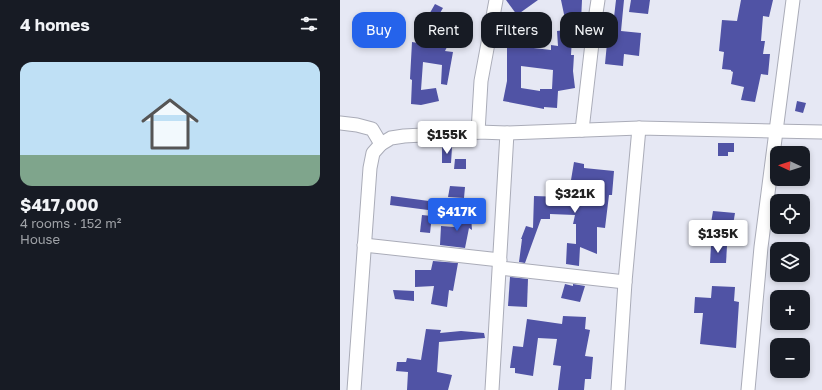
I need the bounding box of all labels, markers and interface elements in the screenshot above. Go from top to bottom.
chip: Buy [352,12,406,48]
chip: Rent [414,12,473,48]
chip: Filters [481,12,552,48]
chip: New [560,12,618,48]
icon: filters [298,13,320,35]
text: 4 homes [20,14,90,35]
icon: home [134,88,206,160]
pin: $155K [419,121,475,155]
text: $155K [427,126,467,142]
north arrow [770,146,810,186]
map controls [770,146,810,378]
pin: $321K [547,180,603,214]
text: $321K [555,185,595,201]
text: $417,000 [20,194,99,215]
button: locate [770,194,810,234]
pin: $417K [429,198,485,232]
text: $417K [437,203,477,219]
text: 4 rooms · 152 m² [20,215,121,231]
pin: $135K [690,220,746,254]
text: $135K [698,225,738,241]
text: House [20,231,60,247]
button: layers [770,242,810,282]
button: + [770,290,810,330]
button: − [770,338,810,378]

